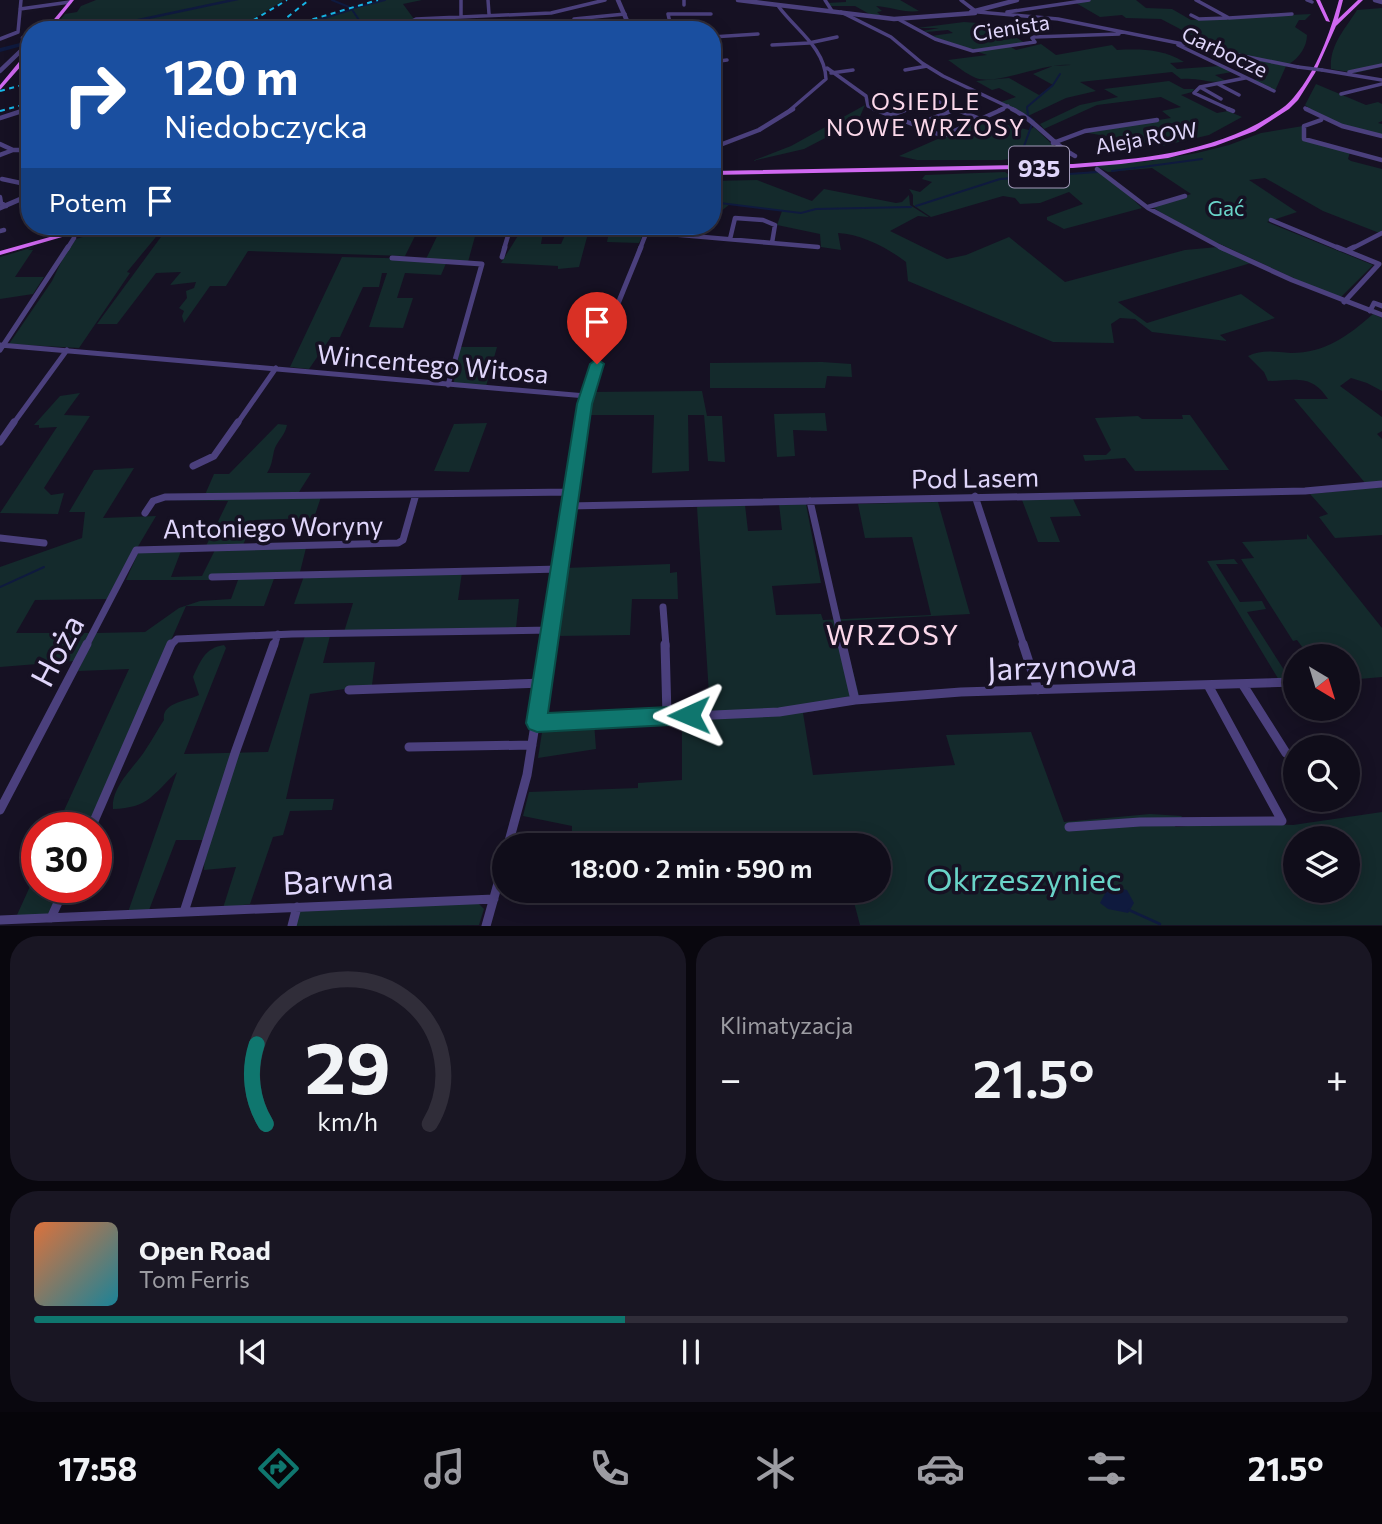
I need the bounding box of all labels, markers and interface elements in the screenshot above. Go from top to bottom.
street label: Cienista [971,9,1051,45]
street label: Garbocze [1178,20,1272,82]
text: 120 m [164,45,298,105]
icon: right [49,49,140,140]
district label: OSIEDLE NOWE WRZOSY [826,87,1026,141]
text: Niedobczycka [164,105,367,145]
street label: Aleja ROW [1093,116,1199,158]
road number: 935 [1009,146,1069,188]
icon: arrive [141,182,179,220]
text: Potem [49,186,127,217]
park label: Gać [1208,195,1244,220]
pin [567,292,627,364]
icon: arrive [578,303,616,341]
street label: Wincentego Witosa [316,337,550,389]
street label: Pod Lasem [911,460,1039,494]
street label: Antoniego Woryny [162,509,384,543]
street label: Hoża [21,607,91,693]
district label: WRZOSY [826,617,960,651]
street label: Jarzynowa [986,642,1138,688]
north arrow [1283,644,1360,721]
map controls [1283,644,1360,903]
position arrow [652,678,726,752]
button: search [1283,735,1360,812]
speed limit sign: 30 [21,812,112,903]
button: layers [1283,826,1360,903]
text: 18:00 · 2 min · 590 m [571,852,812,883]
street label: Barwna [282,856,394,902]
park label: Okrzeszyniec [926,858,1122,898]
text: Klimatyzacja [720,1011,853,1039]
text: 29 [305,1021,391,1110]
text: 21.5° [973,1045,1094,1109]
text: − [720,1054,742,1101]
text: + [1326,1054,1348,1101]
text: km/h [318,1106,378,1136]
text: Open Road [139,1234,271,1265]
text: Tom Ferris [139,1265,250,1293]
icon: previous [234,1333,272,1371]
icon: pause [672,1333,710,1371]
icon: next [1110,1333,1148,1371]
icon: directions [254,1444,303,1493]
icon: music [420,1444,469,1493]
icon: phone [585,1444,634,1493]
icon: climate [751,1444,800,1493]
icon: car [916,1444,965,1493]
icon: filters [1082,1444,1131,1493]
text: 17:58 [58,1448,137,1488]
text: 21.5° [1248,1448,1324,1488]

